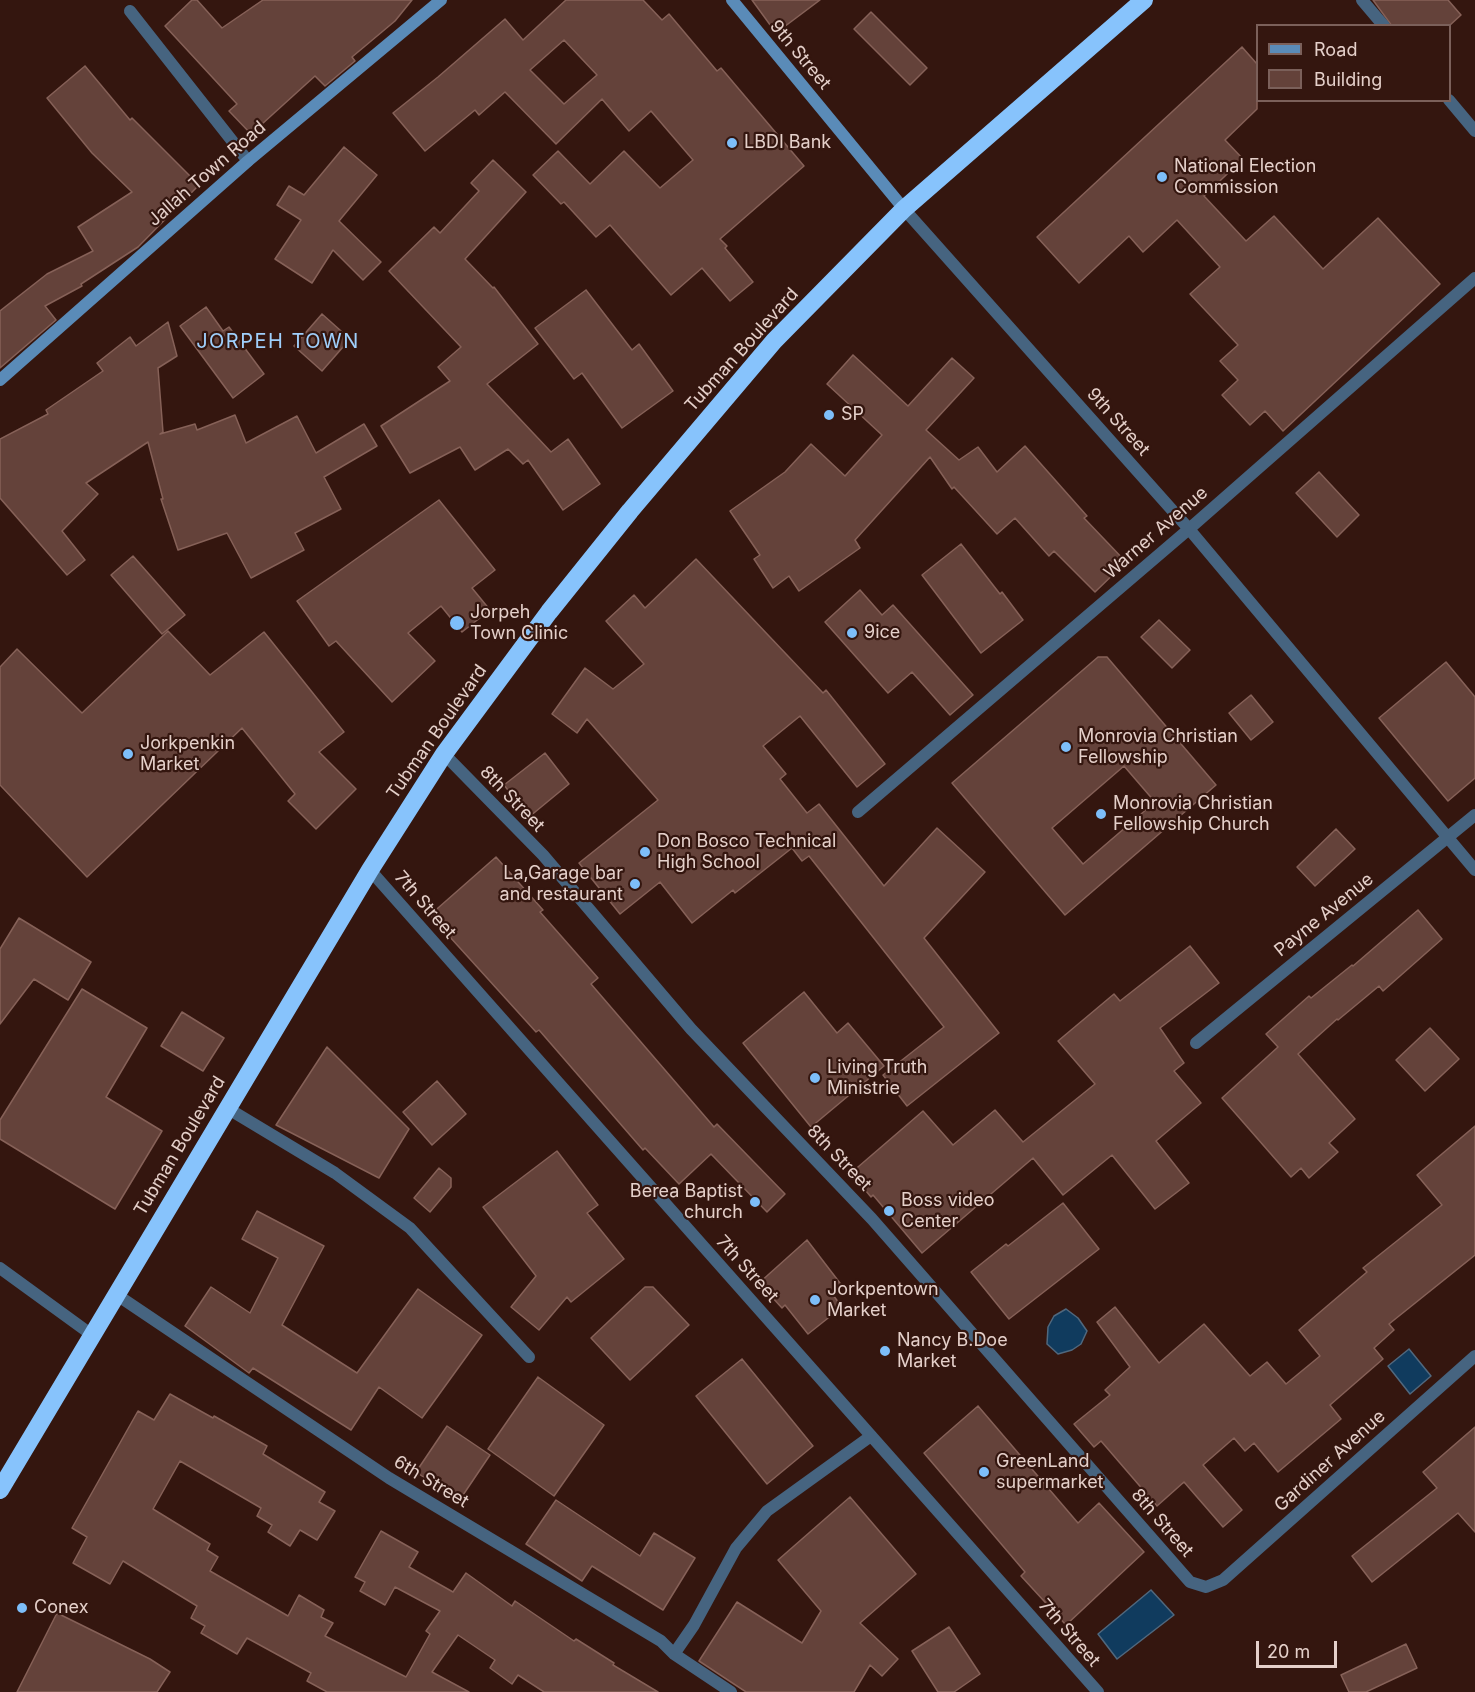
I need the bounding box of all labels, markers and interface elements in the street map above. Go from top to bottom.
street label: 9th Street [765,16,835,94]
legend [1256,24,1451,102]
text: Road [1314,39,1357,60]
text: Building [1314,69,1382,90]
street label: Jallah Town Road [144,117,270,231]
place label: LBDI Bank [744,132,831,154]
marker: LBDI Bank [725,136,739,150]
place label: National Election Commission [1174,156,1317,198]
marker: National Election Commission [1155,170,1169,184]
street label: Tubman Boulevard [681,284,803,416]
district label: JORPEH TOWN [196,330,360,354]
street label: 9th Street [1082,384,1154,460]
place label: SP [841,404,864,426]
marker: SP [822,408,836,422]
street label: Warner Avenue [1100,482,1212,584]
place label: Jorpeh Town Clinic [470,602,568,644]
marker: Jorpeh Town Clinic [448,614,466,632]
place label: 9ice [864,622,900,644]
marker: 9ice [845,626,859,640]
street label: Tubman Boulevard [383,661,491,803]
place label: Monrovia Christian Fellowship [1078,726,1238,768]
place label: Jorkpenkin Market [140,733,235,776]
marker: Monrovia Christian Fellowship [1059,740,1073,754]
marker: Jorkpenkin Market [121,747,135,761]
street label: 8th Street [475,761,549,837]
place label: Monrovia Christian Fellowship Church [1113,793,1273,836]
marker: Monrovia Christian Fellowship Church [1094,807,1108,821]
place label: Don Bosco Technical High School [657,831,836,874]
marker: Don Bosco Technical High School [638,845,652,859]
place label: La,Garage bar and restaurant [500,863,623,906]
street label: 7th Street [390,867,460,943]
street label: Payne Avenue [1270,869,1378,961]
marker: La,Garage bar and restaurant [628,877,642,891]
place label: Living Truth Ministrie [827,1057,927,1100]
marker: Living Truth Ministrie [808,1071,822,1085]
street label: Tubman Boulevard [130,1072,230,1220]
street label: 8th Street [802,1120,876,1196]
place label: Berea Baptist church [630,1181,743,1224]
place label: Boss video Center [901,1190,994,1232]
marker: Berea Baptist church [748,1195,762,1209]
marker: Boss video Center [882,1204,896,1218]
street label: 7th Street [711,1231,783,1307]
place label: Jorkpentown Market [827,1279,939,1322]
marker: Jorkpentown Market [808,1293,822,1307]
place label: Nancy B.Doe Market [897,1330,1008,1372]
marker: Nancy B.Doe Market [878,1344,892,1358]
street label: Gardiner Avenue [1270,1406,1390,1516]
street label: 6th Street [390,1451,472,1513]
place label: GreenLand supermarket [996,1451,1104,1494]
marker: GreenLand supermarket [977,1465,991,1479]
street label: 8th Street [1126,1484,1198,1562]
street label: 7th Street [1034,1595,1104,1671]
place label: Conex [34,1597,88,1619]
marker: Conex [15,1601,29,1615]
scale bar [1259,1629,1340,1667]
text: 20 m [1267,1641,1310,1662]

